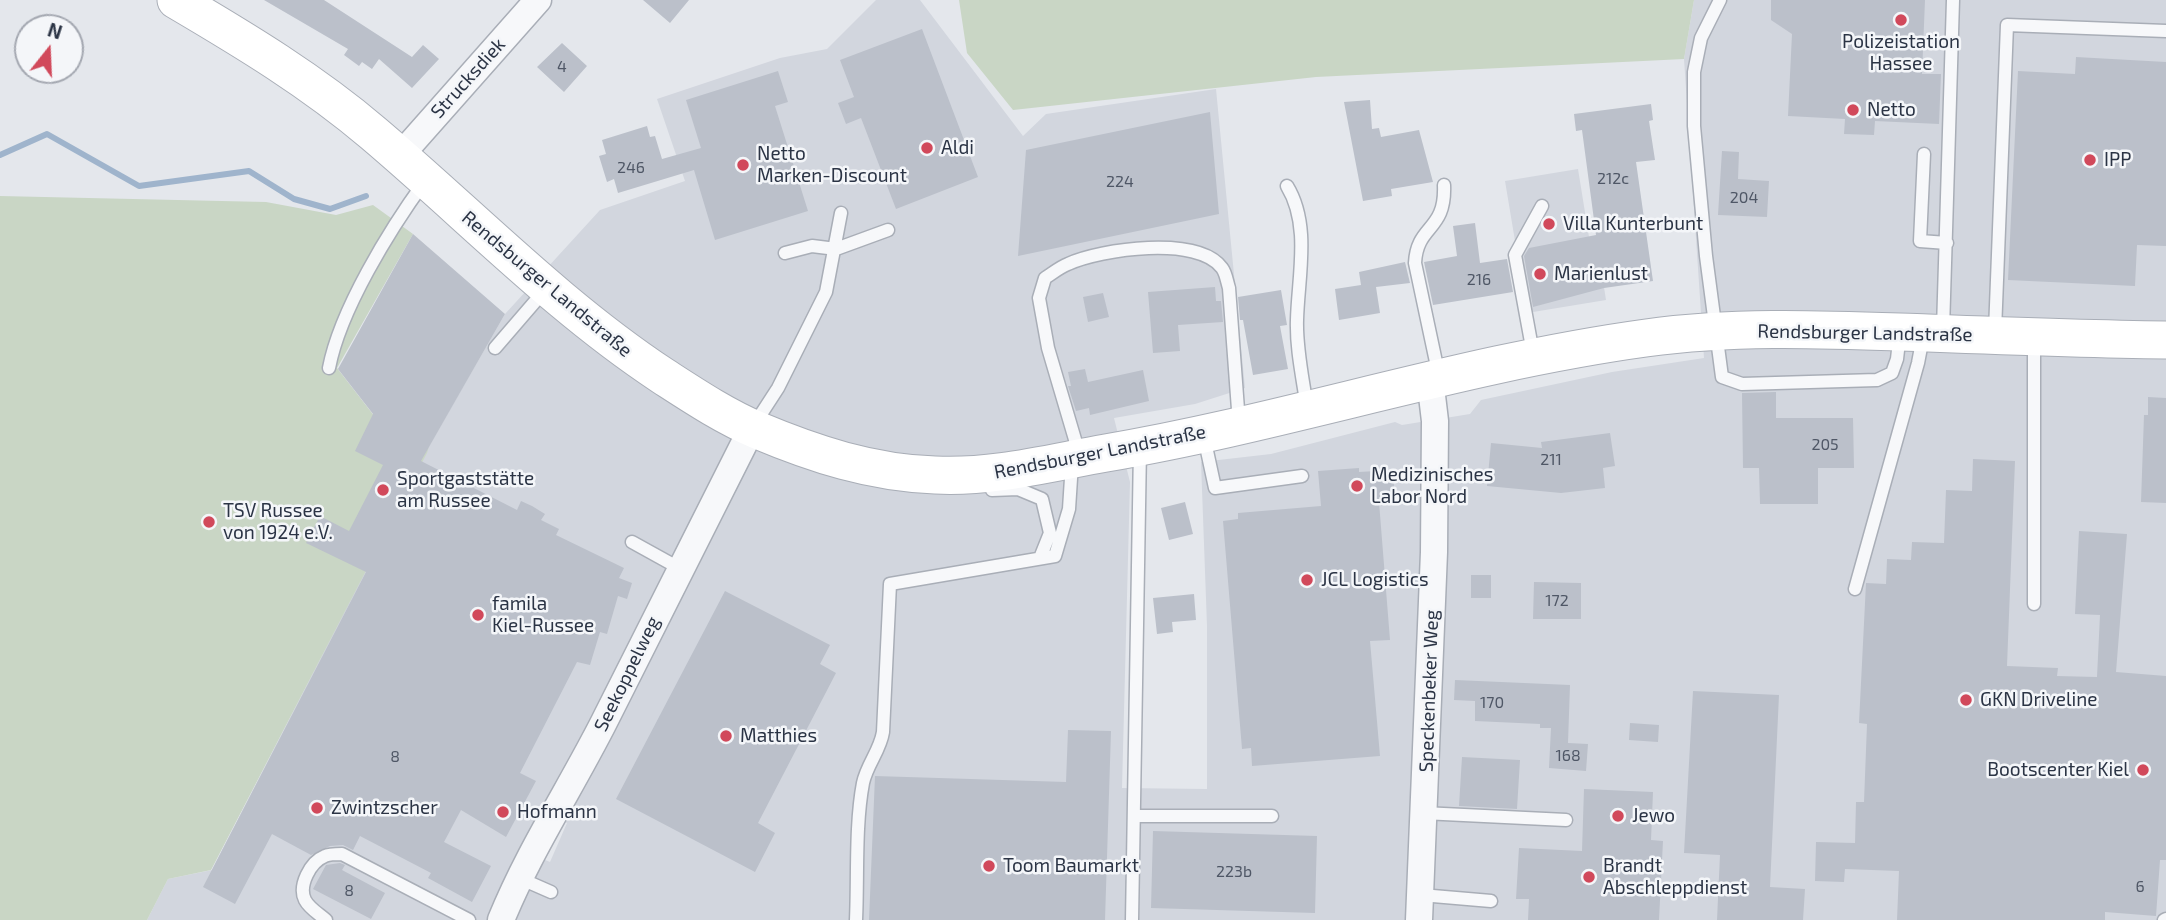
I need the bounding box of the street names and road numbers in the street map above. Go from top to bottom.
street label: Strucksdiek [426,33,510,123]
street label: Rendsburger Landstraße [457,206,637,362]
street label: Rendsburger Landstraße [1757,320,1973,346]
street label: Rendsburger Landstraße [992,420,1208,484]
street label: Speckenbeker Weg [1415,609,1443,773]
street label: Seekoppelweg [589,613,665,735]

